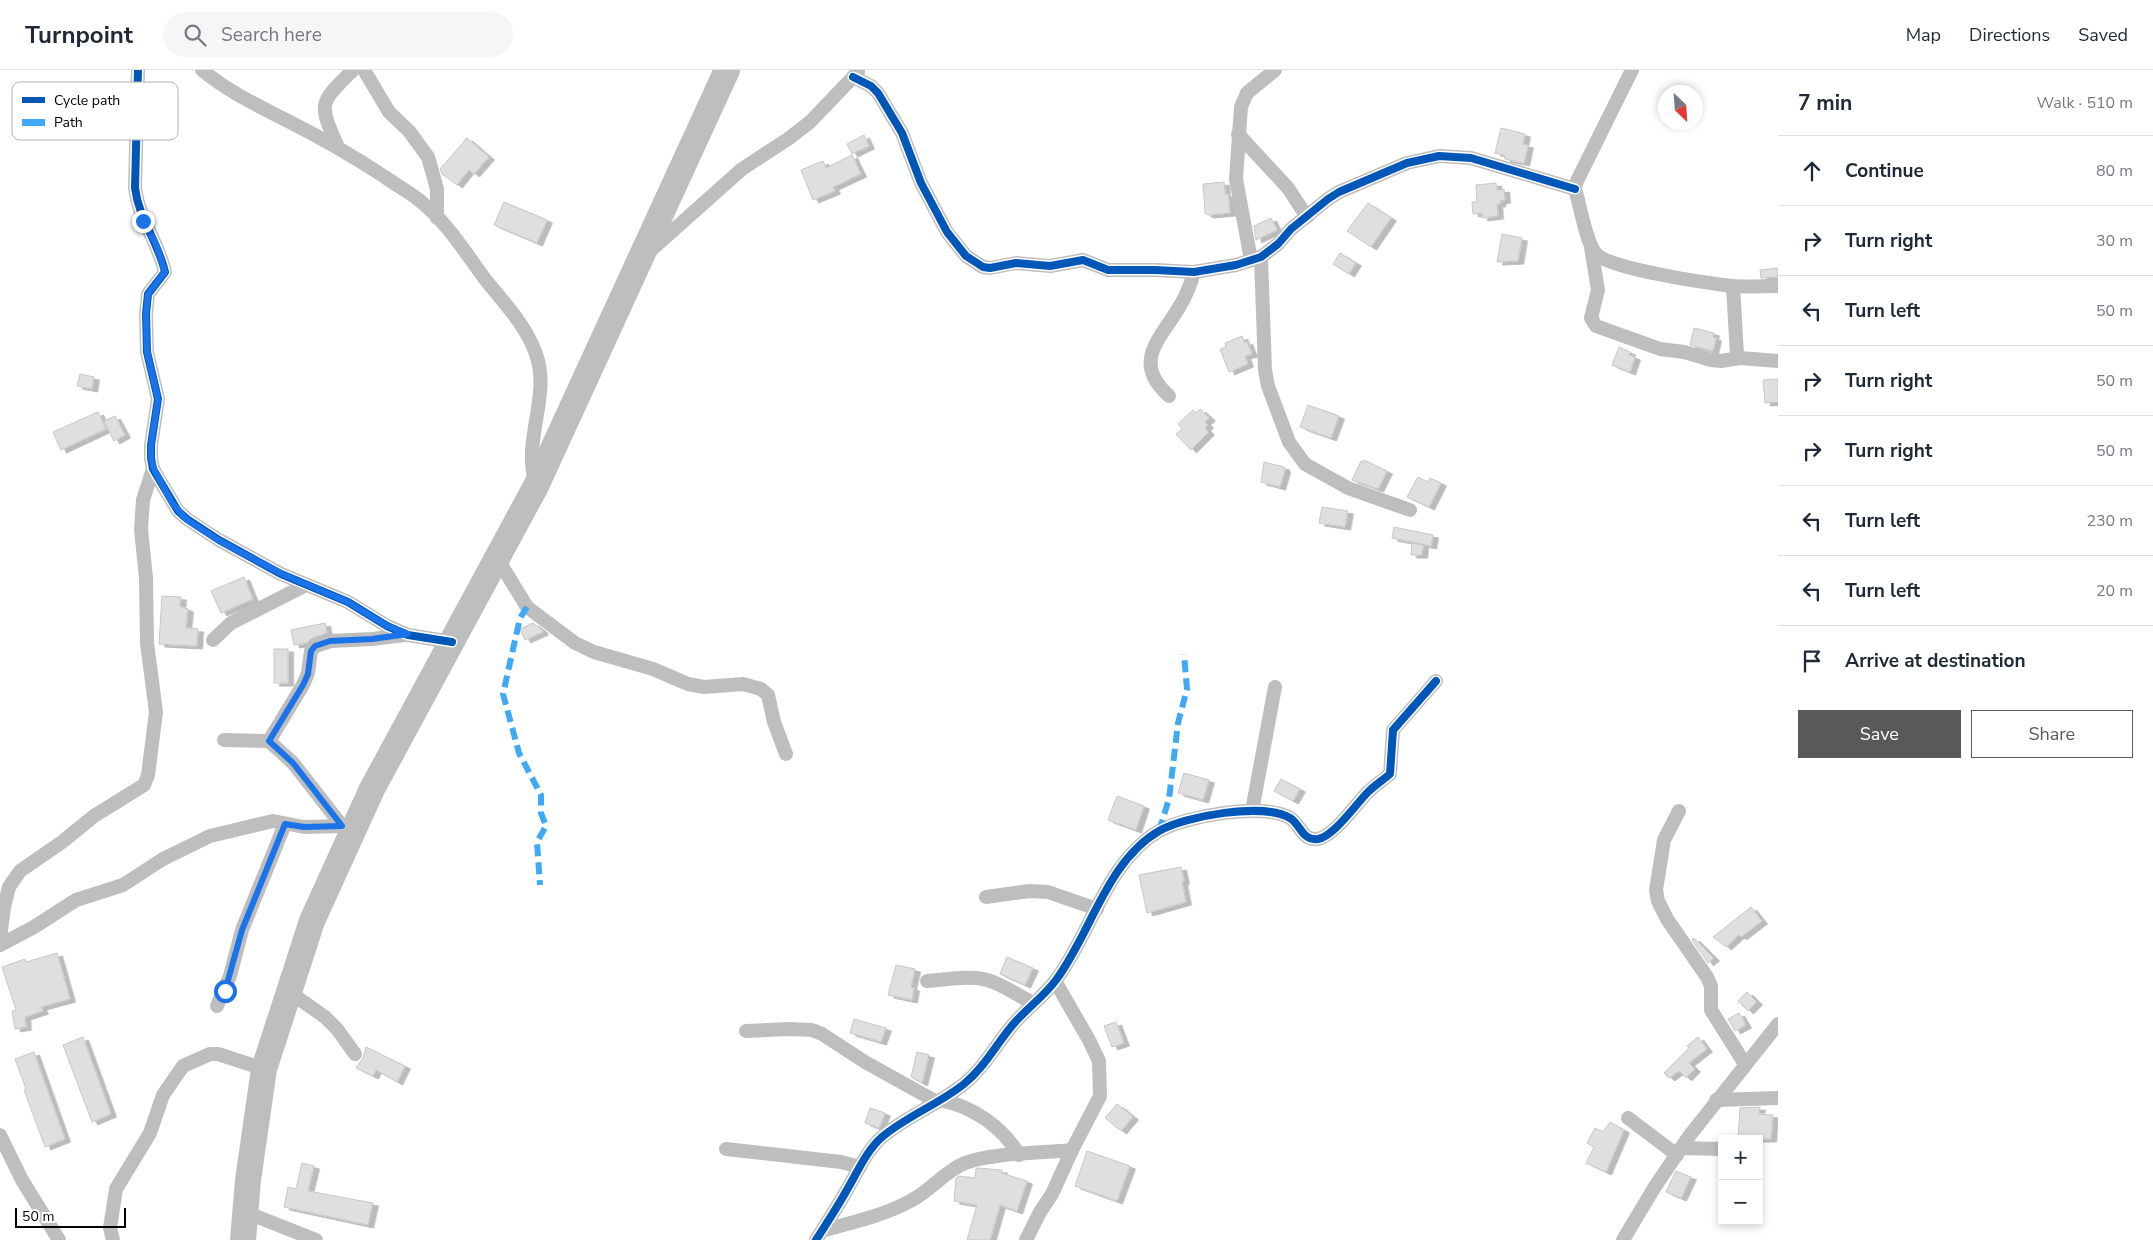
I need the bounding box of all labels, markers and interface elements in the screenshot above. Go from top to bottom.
search box [163,12,513,57]
text: Turnpoint [25,19,133,51]
icon: search [181,21,209,49]
text: Search here [221,22,322,48]
text: Map [1906,23,1941,47]
text: Directions [1969,23,2050,47]
text: Saved [2078,23,2128,47]
legend [12,82,178,140]
north arrow [1658,85,1703,130]
text: 7 min [1798,89,1852,117]
text: Cycle path [54,91,120,110]
text: Walk · 510 m [2037,92,2133,114]
text: Path [54,113,83,132]
icon: ahead [1798,157,1826,185]
text: Continue [1845,158,1924,184]
text: 80 m [2096,160,2133,182]
route end [132,210,155,233]
icon: right [1798,227,1826,255]
text: Turn right [1845,228,1932,254]
text: 30 m [2096,230,2133,252]
icon: left [1798,297,1826,325]
text: Turn left [1845,298,1920,324]
text: 50 m [2096,300,2133,322]
icon: right [1798,367,1826,395]
text: Turn right [1845,368,1932,394]
text: 50 m [2096,370,2133,392]
icon: right [1798,437,1826,465]
text: Turn right [1845,438,1932,464]
text: 50 m [2096,440,2133,462]
icon: left [1798,507,1826,535]
text: Turn left [1845,508,1920,534]
text: 230 m [2086,510,2133,532]
icon: left [1798,577,1826,605]
text: Turn left [1845,578,1920,604]
text: 20 m [2096,580,2133,602]
icon: arrive [1798,647,1826,675]
text: Arrive at destination [1845,648,2026,674]
button: Save [1798,710,1961,758]
button: Share [1971,710,2133,758]
route start [214,980,237,1003]
map controls [1718,1135,1763,1225]
button: + [1718,1135,1763,1180]
button: − [1718,1180,1763,1225]
scale bar [15,1205,126,1228]
text: 50 m [22,1207,54,1226]

